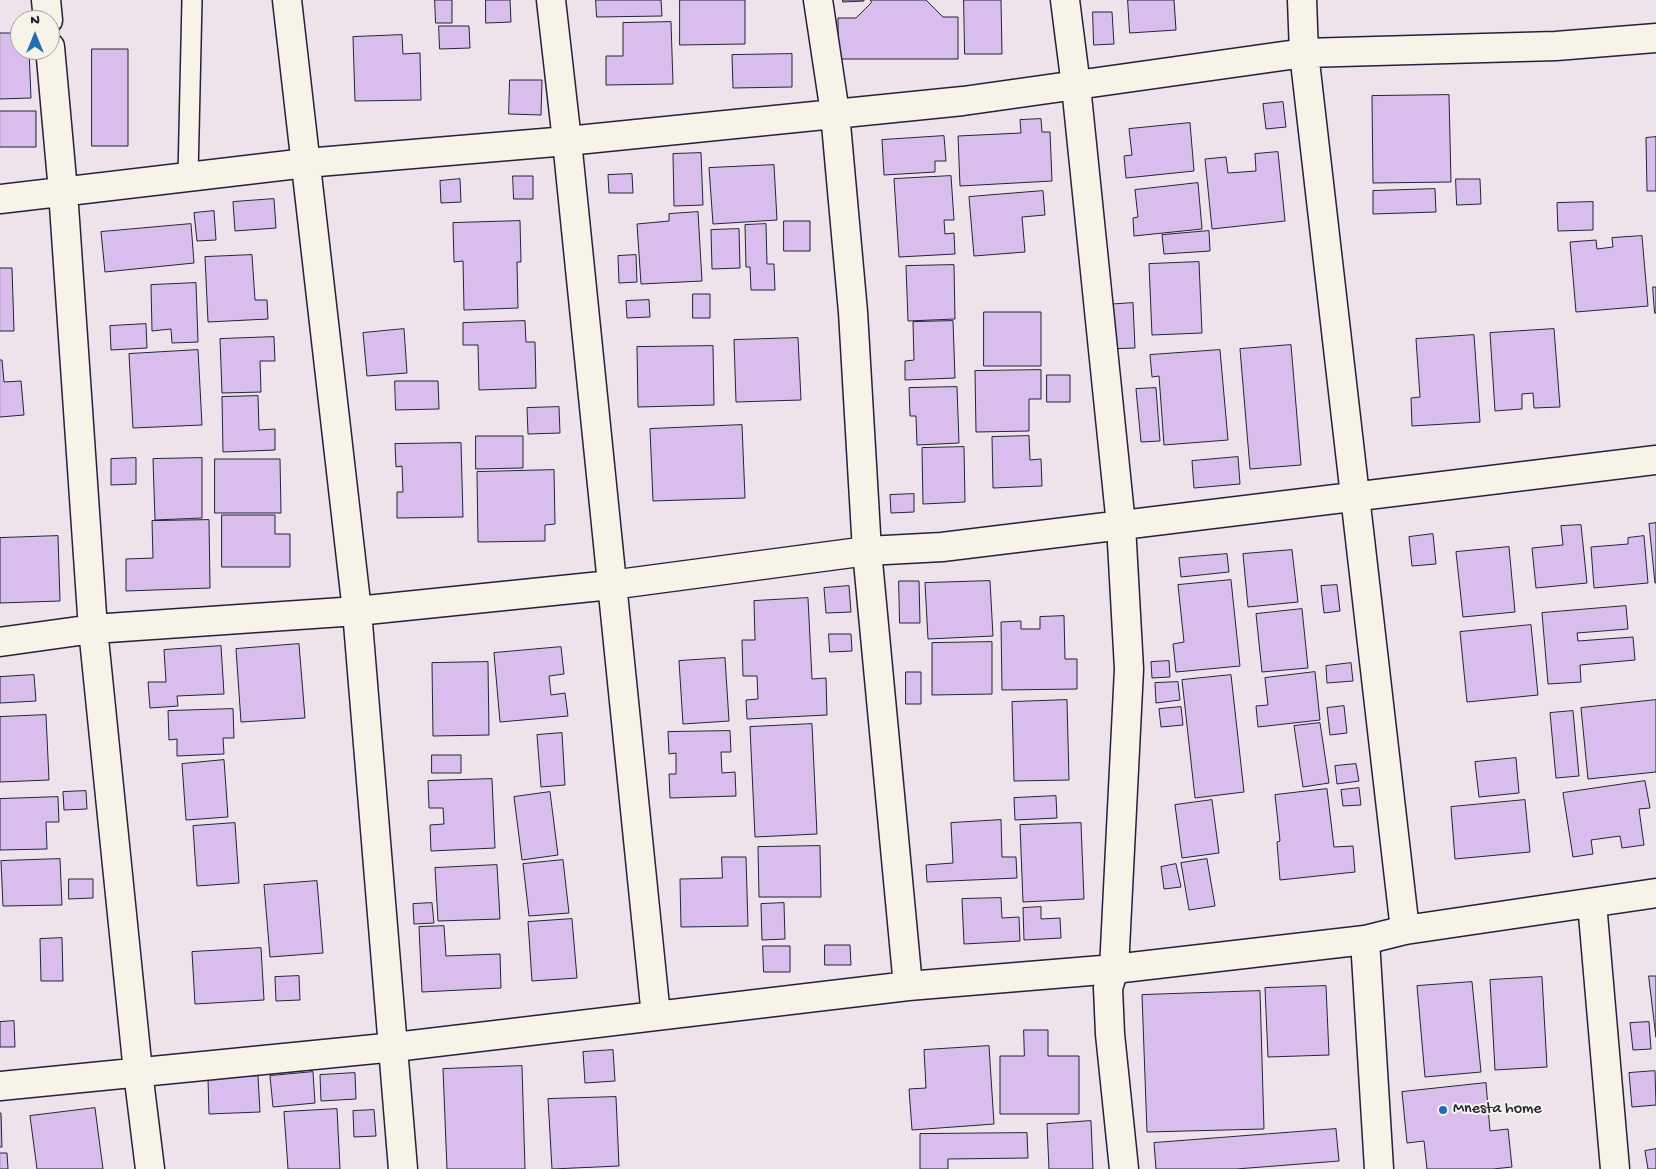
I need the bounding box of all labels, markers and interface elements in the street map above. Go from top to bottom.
north arrow [10,10,60,60]
text: N [30,12,40,29]
place label: Mnesta home [1453,1100,1542,1120]
marker: Mnesta home [1437,1104,1449,1116]

